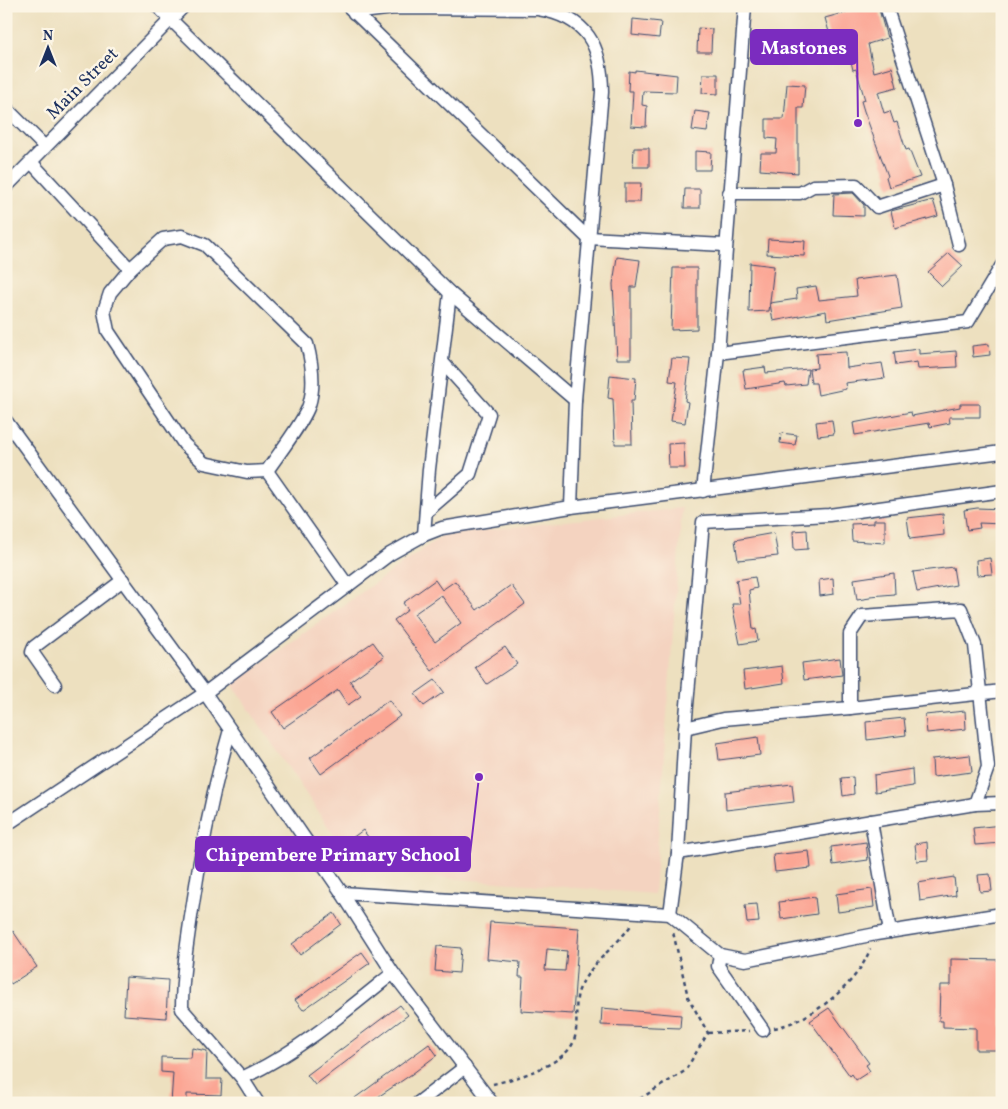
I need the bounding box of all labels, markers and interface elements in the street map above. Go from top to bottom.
north arrow [22,22,72,72]
text: N [43,27,53,46]
callout: Mastones [751,30,857,64]
text: Mastones [761,36,847,62]
street label: Main Street [41,42,125,126]
callout: Chipembere Primary School [196,837,470,871]
text: Chipembere Primary School [206,843,460,869]

